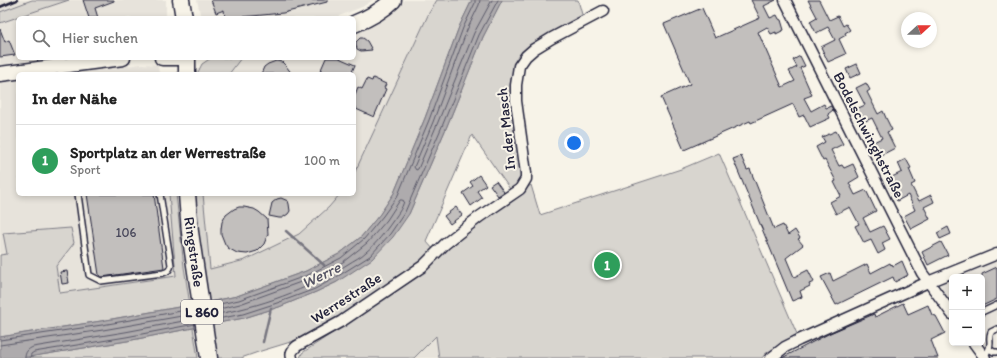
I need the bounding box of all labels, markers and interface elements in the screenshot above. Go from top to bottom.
north arrow [901,12,937,48]
search box [16,16,356,60]
icon: search [30,27,52,49]
text: Hier suchen [62,29,138,47]
street label: Bodelschwinghstraße [829,69,909,201]
street label: In der Masch [493,87,519,171]
text: In der Nähe [32,88,117,108]
your location [564,133,584,153]
text: Sportplatz an der Werrestraße [70,144,266,162]
text: 1 [42,153,48,168]
text: 100 m [304,153,340,168]
text: Sport [70,162,101,177]
street label: Ringstraße [180,216,208,288]
house number: 106 [116,225,137,240]
pin: 1 [594,250,620,280]
water label: Werre [299,257,345,292]
street label: Werrestraße [307,269,385,327]
map controls [949,274,985,346]
button: + [949,274,985,310]
road number: L 860 [181,300,223,324]
button: − [949,310,985,346]

